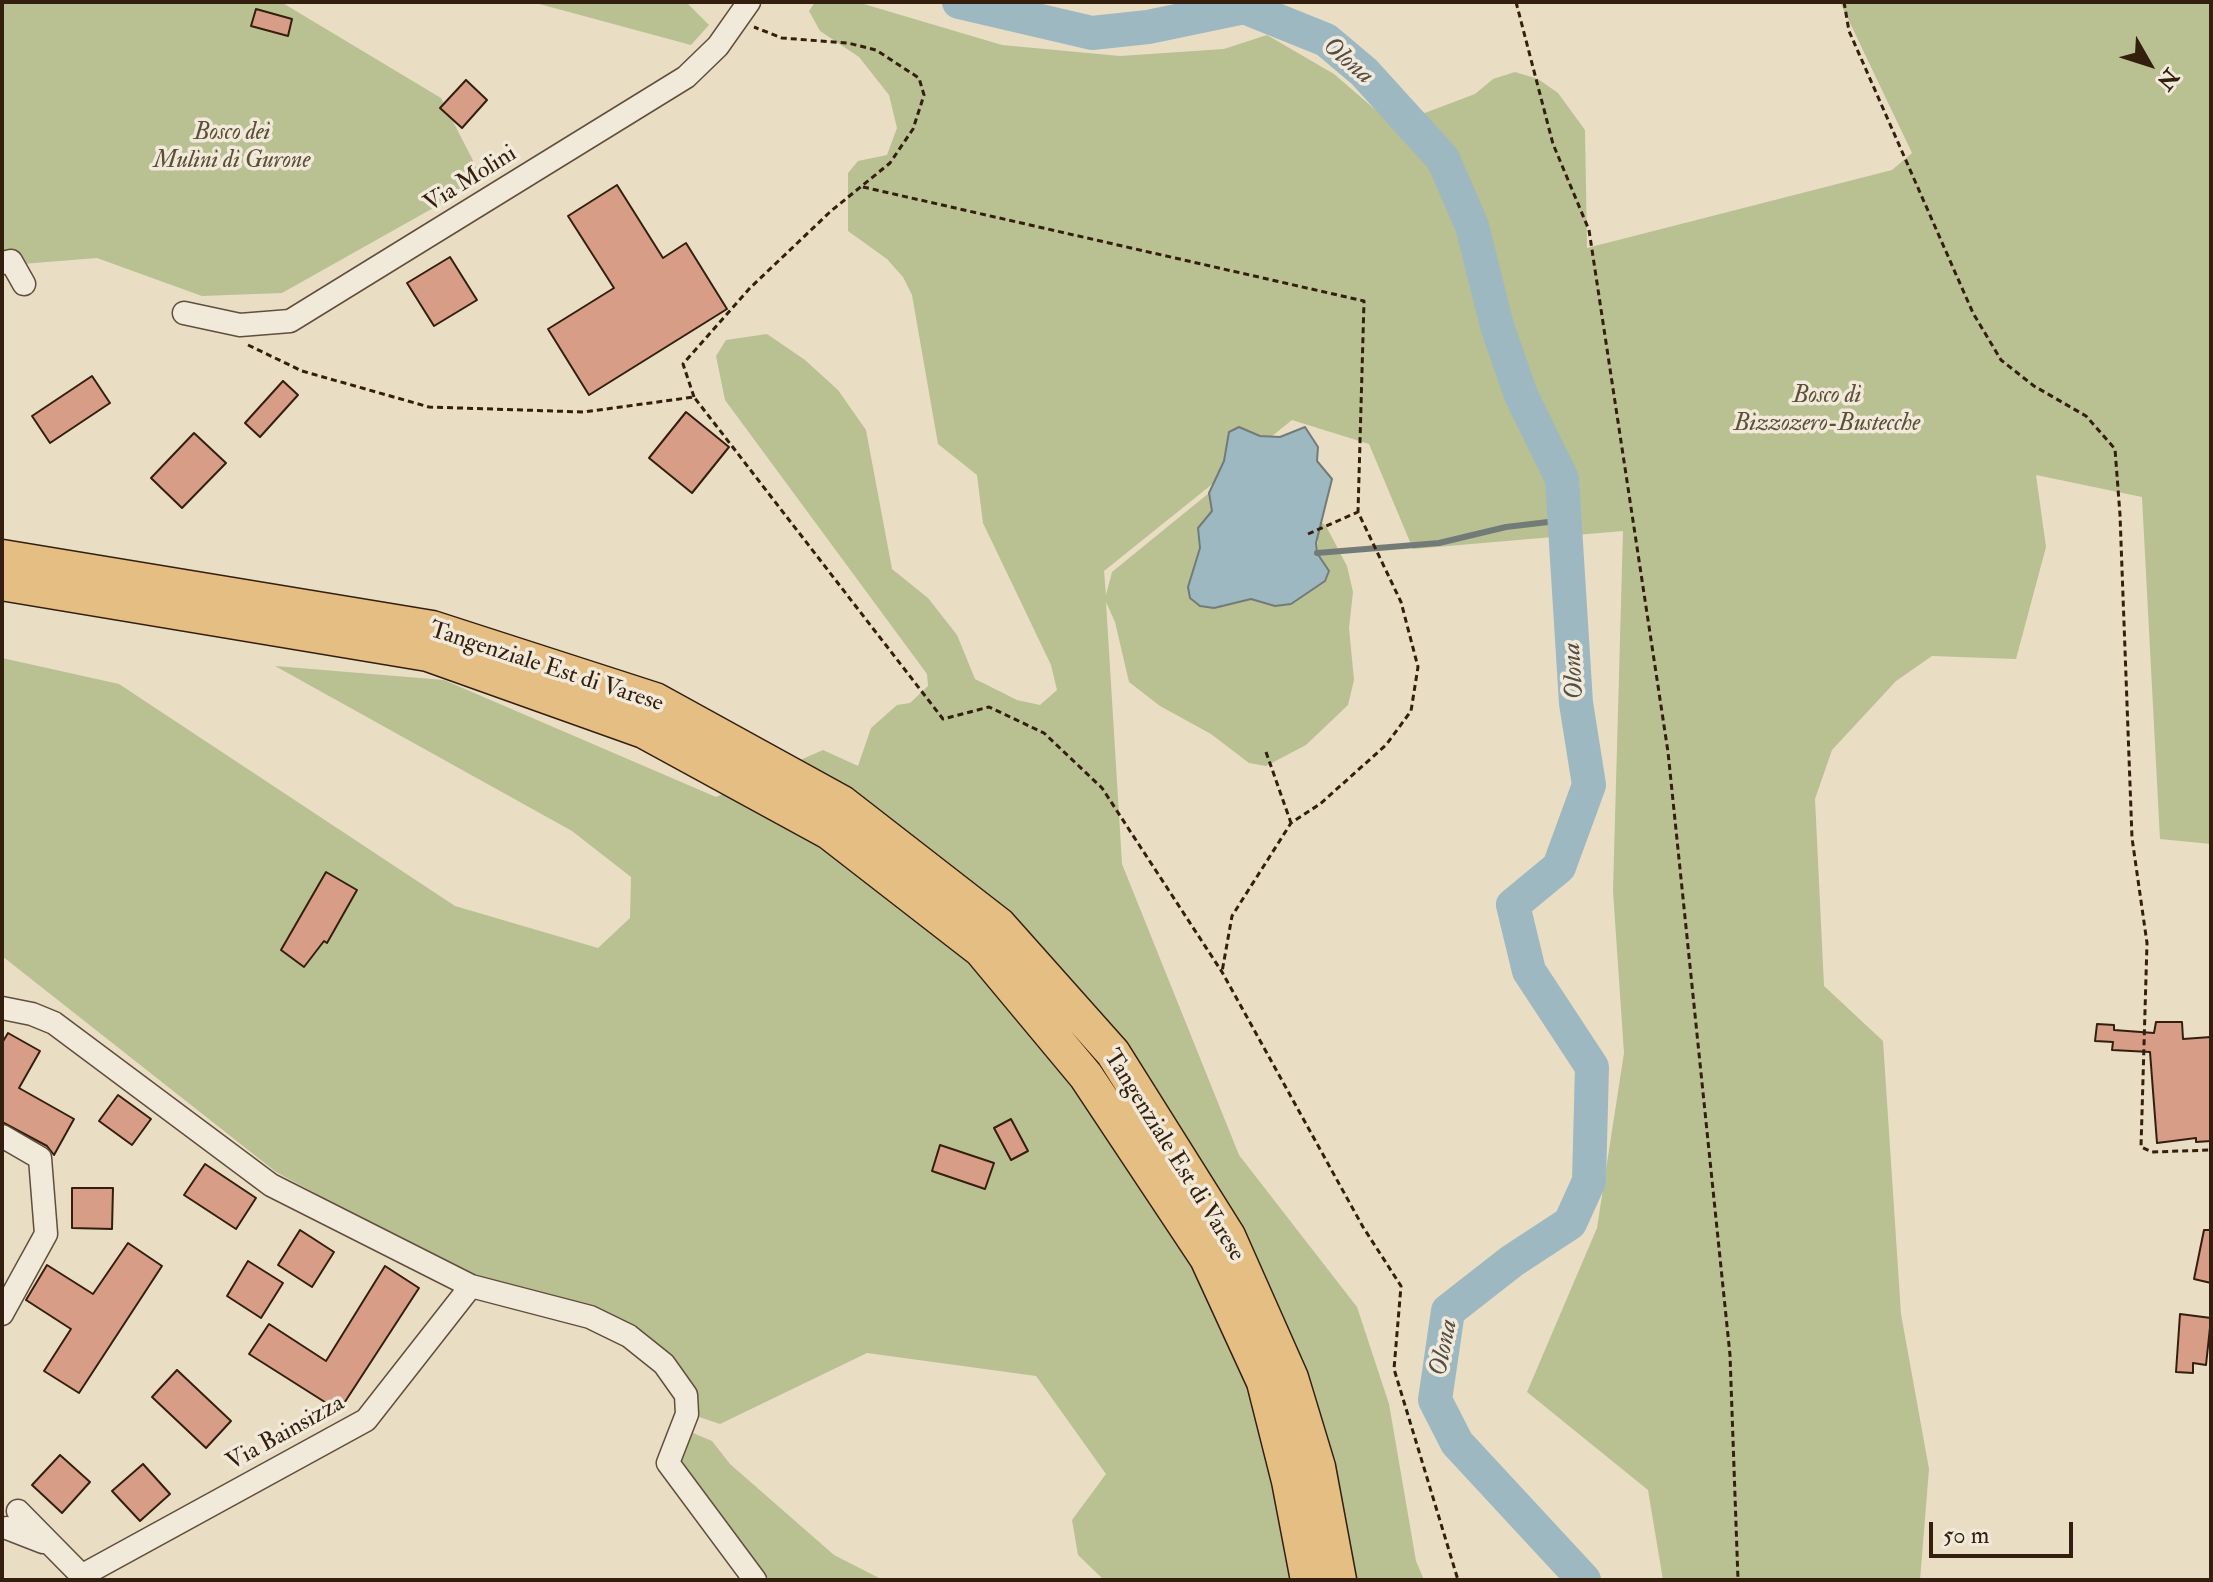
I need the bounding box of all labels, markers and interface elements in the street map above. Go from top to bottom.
north arrow [2109,24,2189,104]
water label: Olona [1315,32,1379,92]
text: N [2151,63,2185,96]
park label: Bosco dei Mulini di Gurone [154,120,310,176]
street label: Via Molini [419,140,523,220]
park label: Bosco di Bizzozero-Bustecche [1734,383,1920,439]
street label: Tangenziale Est di Varese [425,617,667,719]
water label: Olona [1557,641,1593,701]
street label: Tangenziale Est di Varese [1096,1045,1250,1267]
water label: Olona [1424,1317,1466,1379]
street label: Via Bainsizza [222,1390,350,1478]
scale bar [1933,1506,2077,1556]
text: 50 m [1943,1520,1989,1551]

